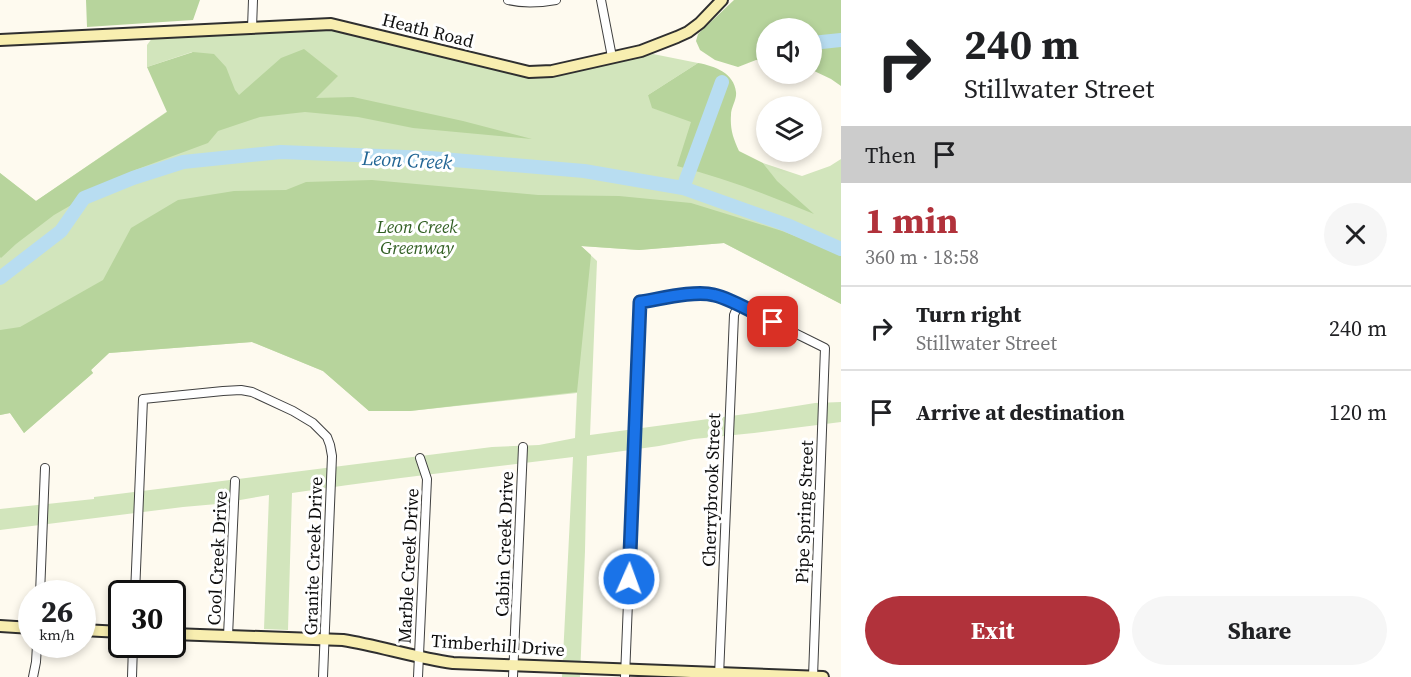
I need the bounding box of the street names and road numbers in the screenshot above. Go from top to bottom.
street label: Heath Road [380,7,476,53]
street label: Cherrybrook Street [696,413,726,567]
street label: Pipe Spring Street [789,440,819,584]
street label: Cabin Creek Drive [489,471,519,617]
street label: Granite Creek Drive [298,476,328,636]
street label: Marble Creek Drive [391,488,425,644]
street label: Cool Creek Drive [201,490,233,626]
street label: Timberhill Drive [430,628,566,662]

